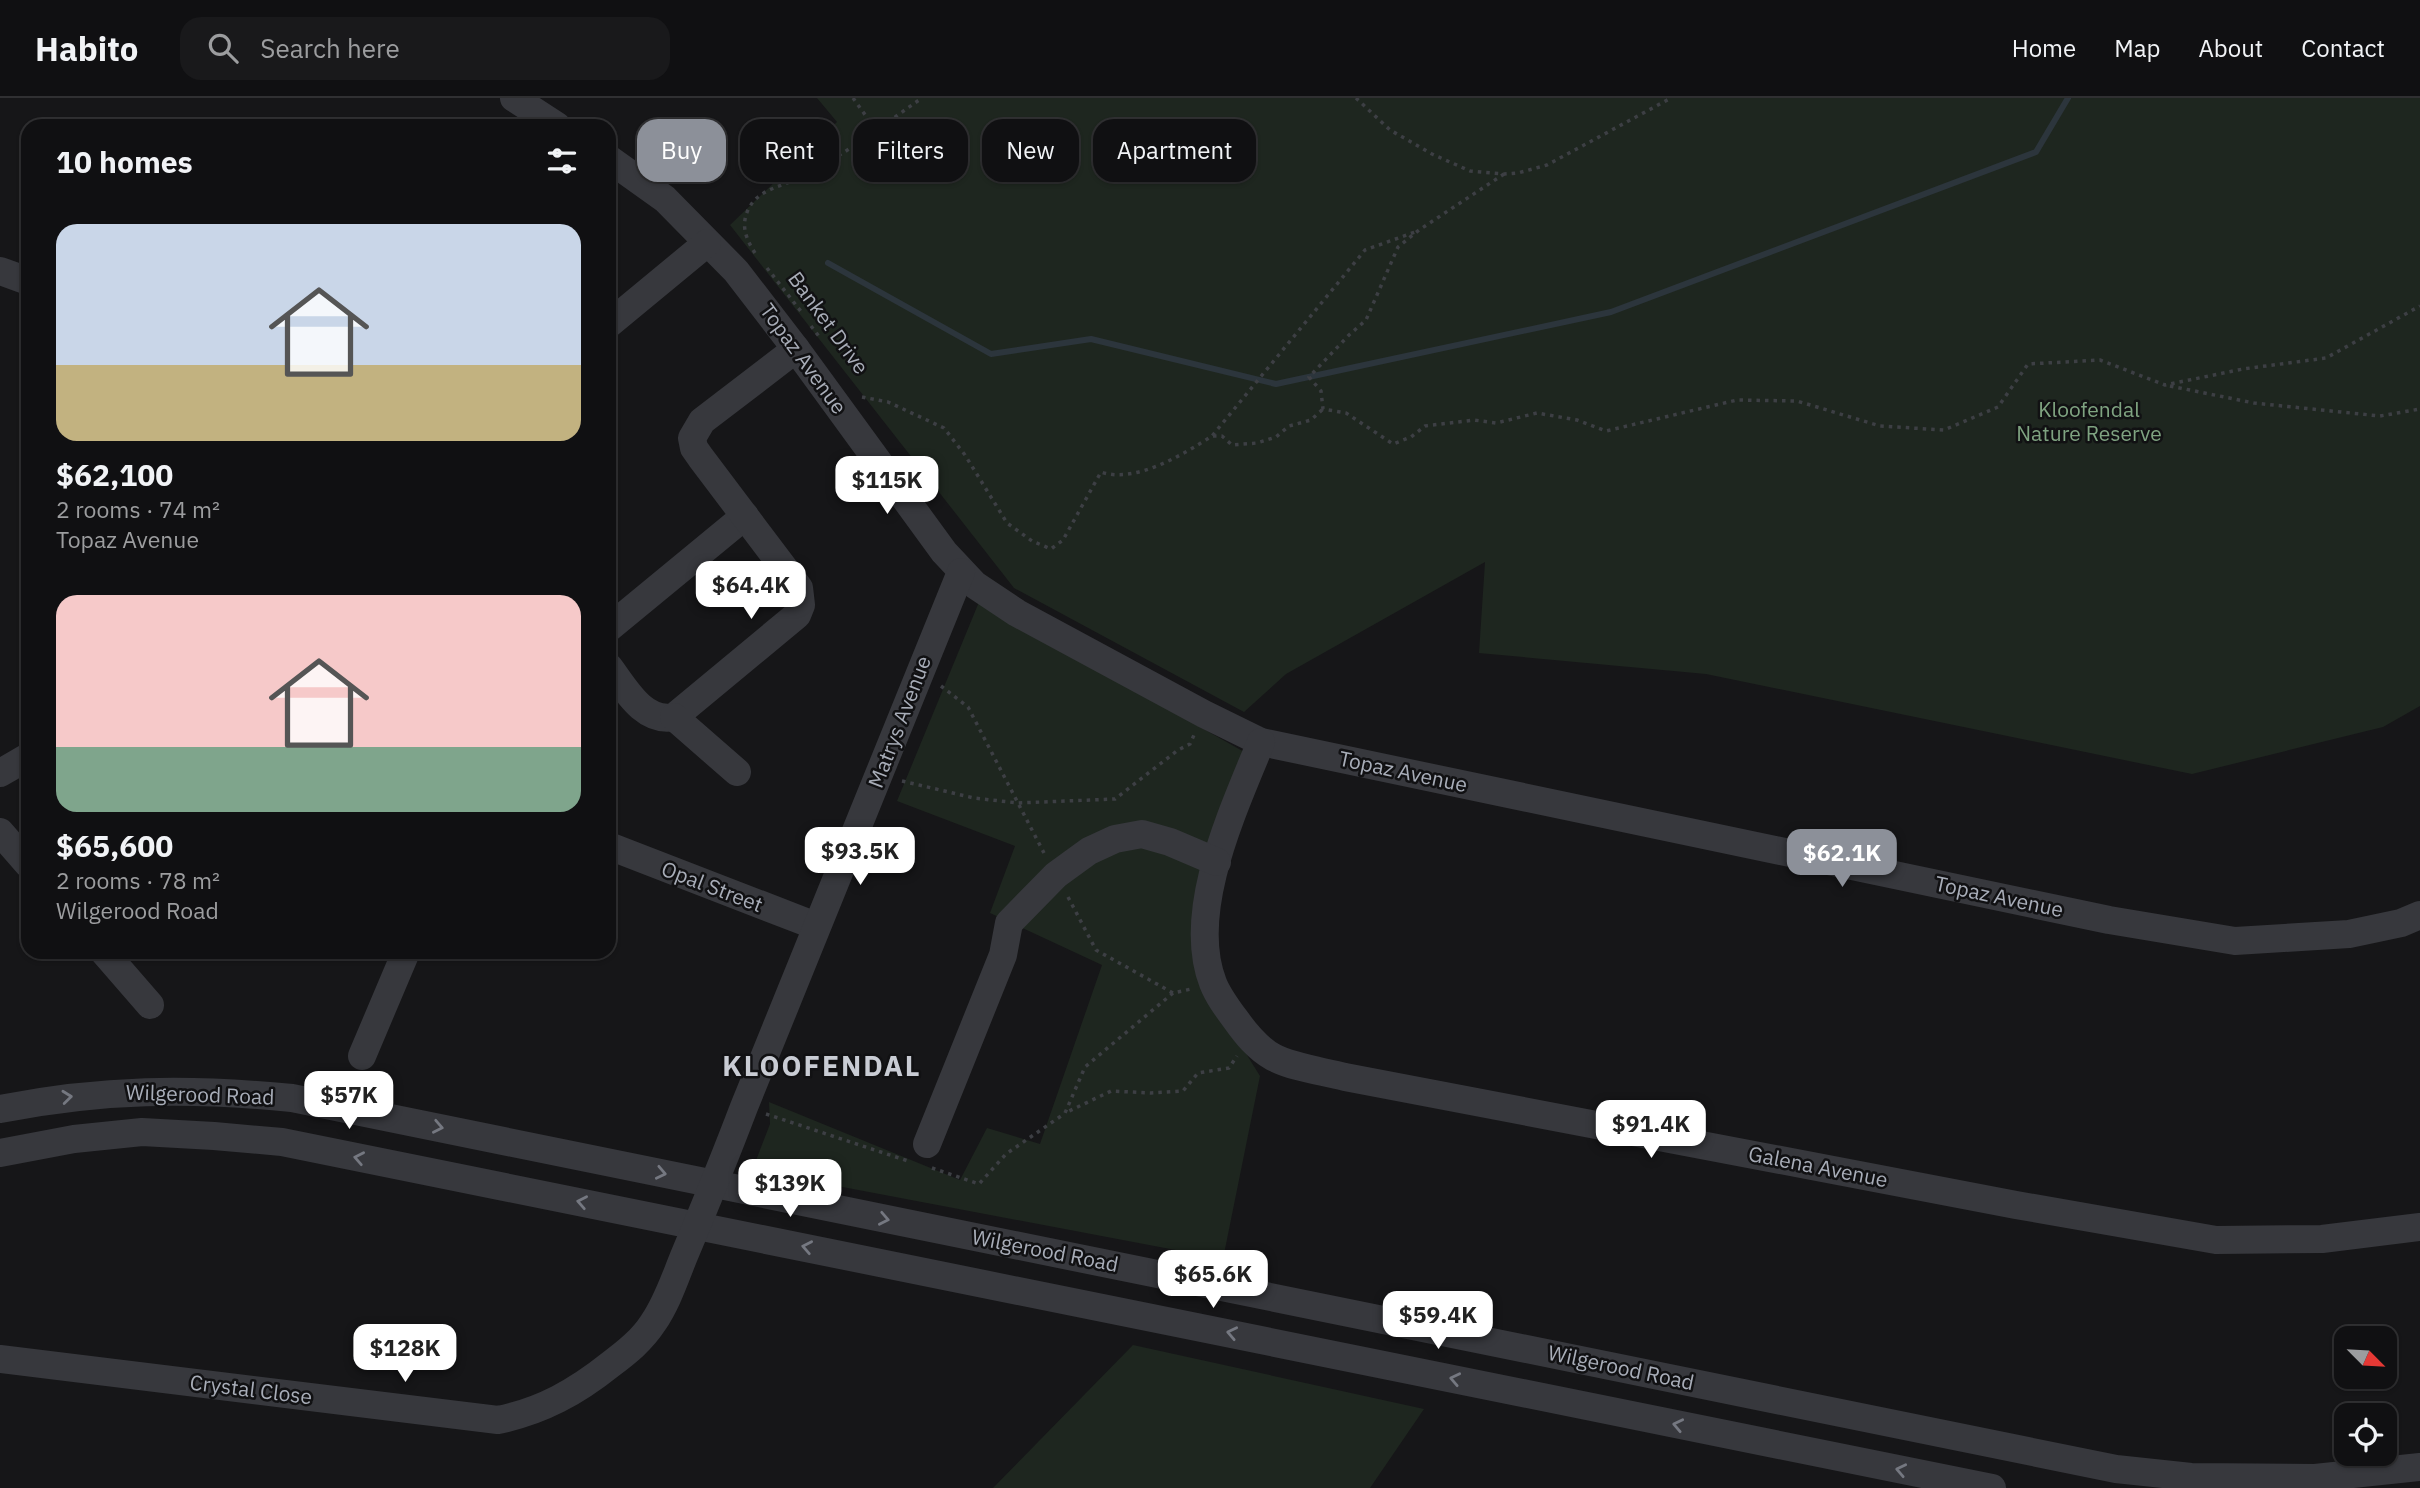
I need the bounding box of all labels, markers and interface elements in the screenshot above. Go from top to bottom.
search box [180,17,670,80]
text: Habito [35,27,138,70]
icon: search [204,29,242,67]
text: Search here [260,31,400,65]
text: Home [2012,32,2076,64]
text: Map [2114,32,2160,64]
text: About [2198,32,2263,64]
text: Contact [2301,32,2385,64]
chip: Buy [637,119,726,182]
chip: Rent [740,119,839,182]
chip: Filters [853,119,968,182]
chip: New [982,119,1079,182]
chip: Apartment [1093,119,1256,182]
text: 10 homes [56,142,193,181]
icon: filters [543,142,581,180]
street label: Banket Drive [782,266,875,379]
icon: home [256,269,382,395]
street label: Topaz Avenue [754,297,854,419]
park label: Kloofendal Nature Reserve [2016,395,2162,447]
text: $62,100 [56,455,173,494]
pin: $115K [838,456,936,516]
text: $115K [851,464,923,494]
text: 2 rooms · 74 m² [56,494,220,524]
text: Topaz Avenue [56,524,199,554]
pin: $64.4K [694,561,808,621]
text: $64.4K [712,569,790,599]
icon: home [256,640,382,766]
street label: Matrys Avenue [861,652,937,792]
street label: Topaz Avenue [1336,744,1470,798]
text: $65,600 [56,826,173,865]
pin: $93.5K [803,828,917,887]
pin: $62.1K [1785,830,1899,889]
text: $93.5K [821,835,899,865]
text: $62.1K [1803,837,1881,867]
street label: Opal Street [658,854,767,918]
text: 2 rooms · 78 m² [56,865,220,895]
street label: Topaz Avenue [1932,869,2066,923]
text: Wilgerood Road [56,895,219,925]
district label: KLOOFENDAL [722,1047,922,1084]
pin: $57K [308,1072,390,1131]
street label: Wilgerood Road [125,1077,275,1111]
text: $57K [320,1079,378,1109]
one-way arrow [61,1090,73,1105]
pin: $91.4K [1594,1100,1708,1160]
text: $91.4K [1612,1108,1690,1138]
one-way arrow [432,1119,444,1134]
street label: Galena Avenue [1746,1139,1890,1193]
one-way arrow [353,1151,365,1166]
pin: $139K [741,1160,839,1219]
one-way arrow [655,1164,667,1179]
text: $139K [754,1167,826,1197]
one-way arrow [576,1196,588,1211]
one-way arrow [878,1210,890,1225]
street label: Wilgerood Road [970,1222,1121,1278]
one-way arrow [801,1240,813,1255]
pin: $65.6K [1156,1250,1270,1310]
text: $65.6K [1174,1258,1252,1288]
pin: $59.4K [1381,1292,1495,1351]
text: $59.4K [1399,1299,1477,1329]
pin: $128K [356,1324,454,1384]
north arrow [2334,1326,2398,1390]
map controls [2334,1326,2397,1466]
one-way arrow [1226,1327,1238,1342]
text: $128K [369,1332,441,1362]
street label: Wilgerood Road [1546,1338,1697,1396]
street label: Crystal Close [188,1368,314,1410]
one-way arrow [1449,1373,1461,1388]
button: locate [2334,1403,2397,1466]
one-way arrow [1672,1418,1684,1433]
one-way arrow [1895,1464,1907,1479]

